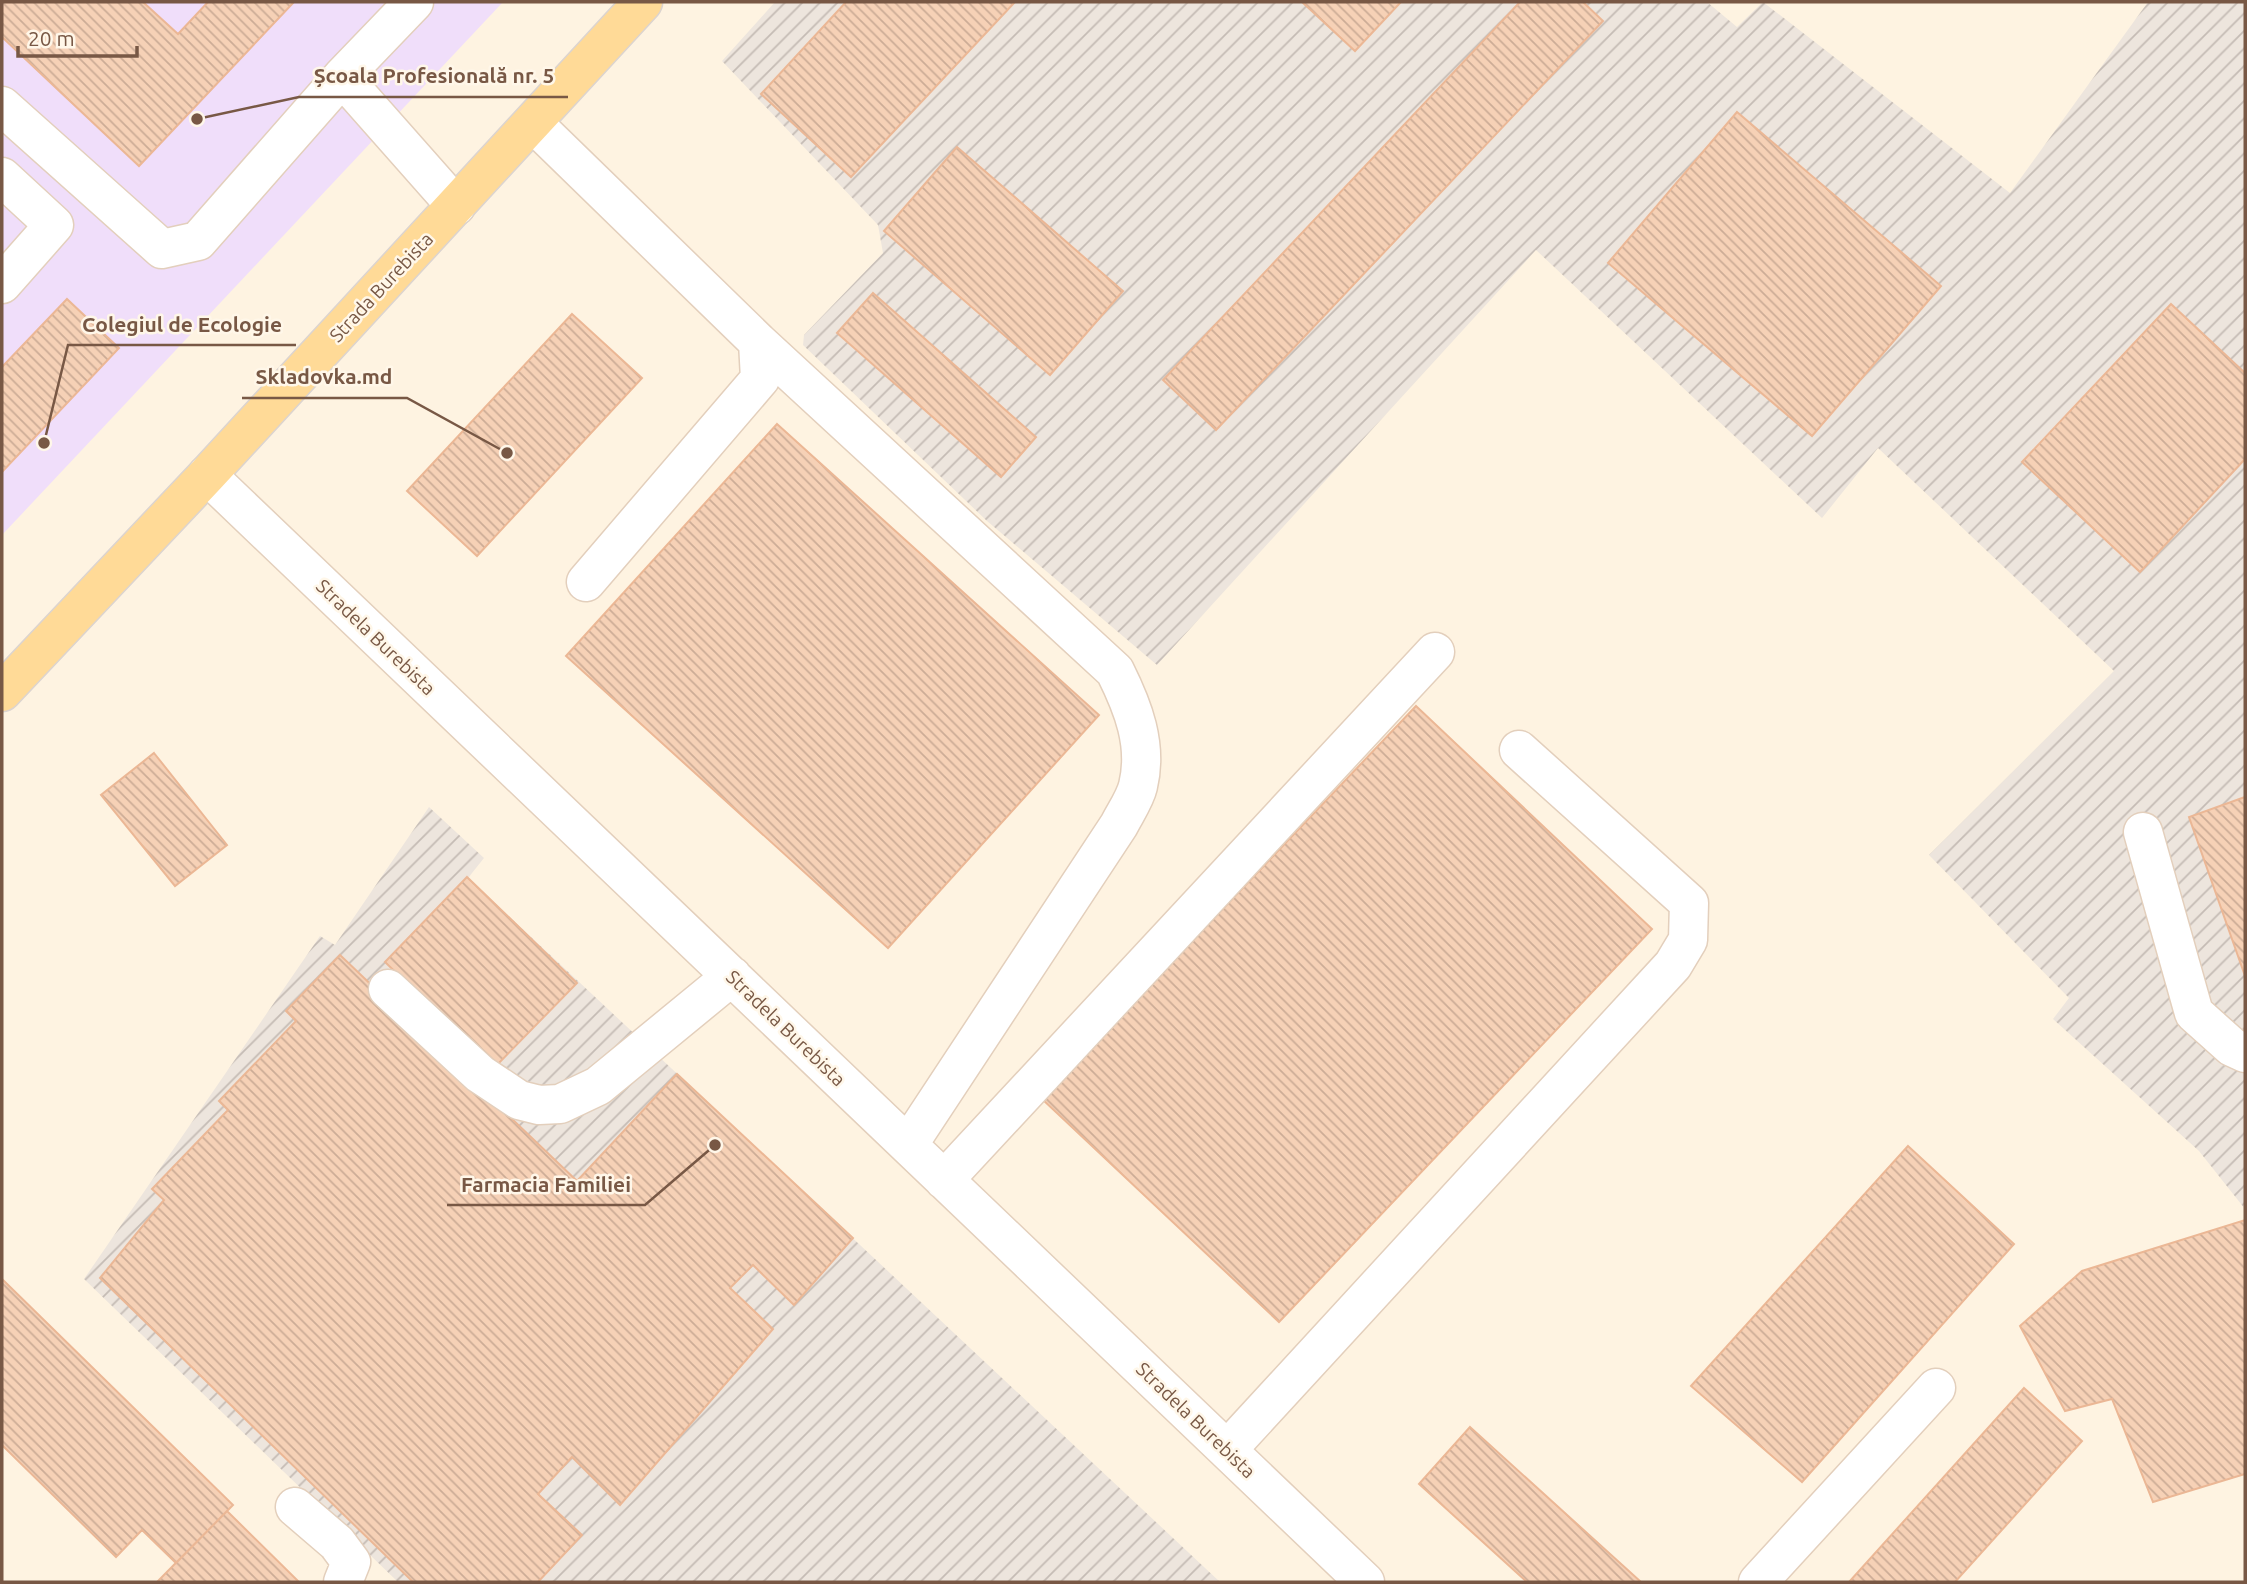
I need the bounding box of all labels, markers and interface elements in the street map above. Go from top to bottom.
scale bar [18,14,136,58]
text: 20 m [28,26,75,50]
callout: Școala Profesională nr. 5 [299,55,568,97]
text: Școala Profesională nr. 5 [314,63,554,87]
street label: Strada Burebista [325,228,437,346]
callout: Colegiul de Ecologie [68,303,296,345]
text: Colegiul de Ecologie [82,312,282,336]
callout: Skladovka.md [242,356,407,398]
text: Skladovka.md [256,364,392,388]
street label: Stradela Burebista [312,575,440,699]
street label: Stradela Burebista [722,966,850,1090]
callout: Farmacia Familiei [447,1163,645,1205]
text: Farmacia Familiei [461,1172,631,1196]
street label: Stradela Burebista [1132,1358,1260,1482]

